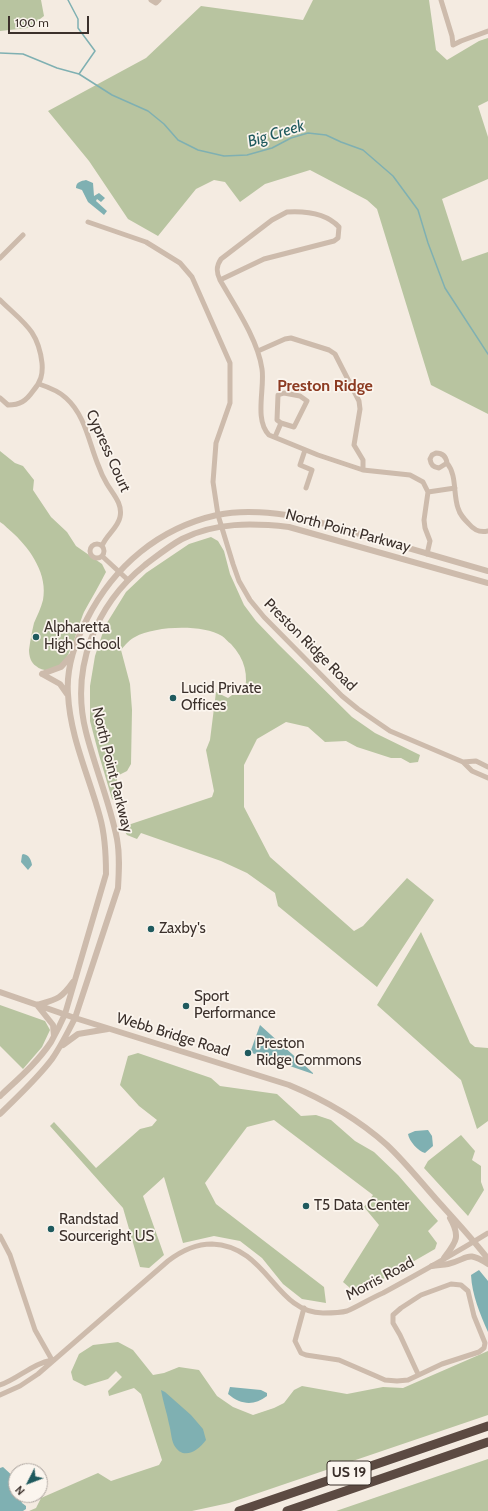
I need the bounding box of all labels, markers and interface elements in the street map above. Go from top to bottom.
scale bar [10,8,91,34]
text: 100 m [15,15,49,30]
water label: Big Creek [245,116,307,152]
district label: Preston Ridge [277,376,373,396]
street label: Cypress Court [82,407,134,495]
street label: North Point Parkway [283,506,413,556]
street label: Preston Ridge Road [260,595,360,695]
place label: Alpharetta High School [44,619,120,654]
marker: Alpharetta High School [31,632,41,642]
place label: Lucid Private Offices [181,680,261,715]
marker: Lucid Private Offices [168,693,178,703]
street label: North Point Parkway [88,705,136,835]
place label: Zaxby's [159,920,206,938]
marker: Zaxby's [146,924,156,934]
place label: Sport Performance [194,988,276,1023]
marker: Sport Performance [181,1001,191,1011]
street label: Webb Bridge Road [114,1009,232,1061]
place label: Preston Ridge Commons [256,1035,361,1070]
marker: Preston Ridge Commons [243,1048,253,1058]
place label: T5 Data Center [314,1197,409,1215]
marker: T5 Data Center [301,1201,311,1211]
place label: Randstad Sourceright US [59,1211,154,1246]
marker: Randstad Sourceright US [46,1224,56,1234]
street label: Morris Road [343,1253,417,1305]
road number: US 19 [327,1461,371,1485]
north arrow [8,1463,48,1503]
text: N [12,1483,28,1498]

